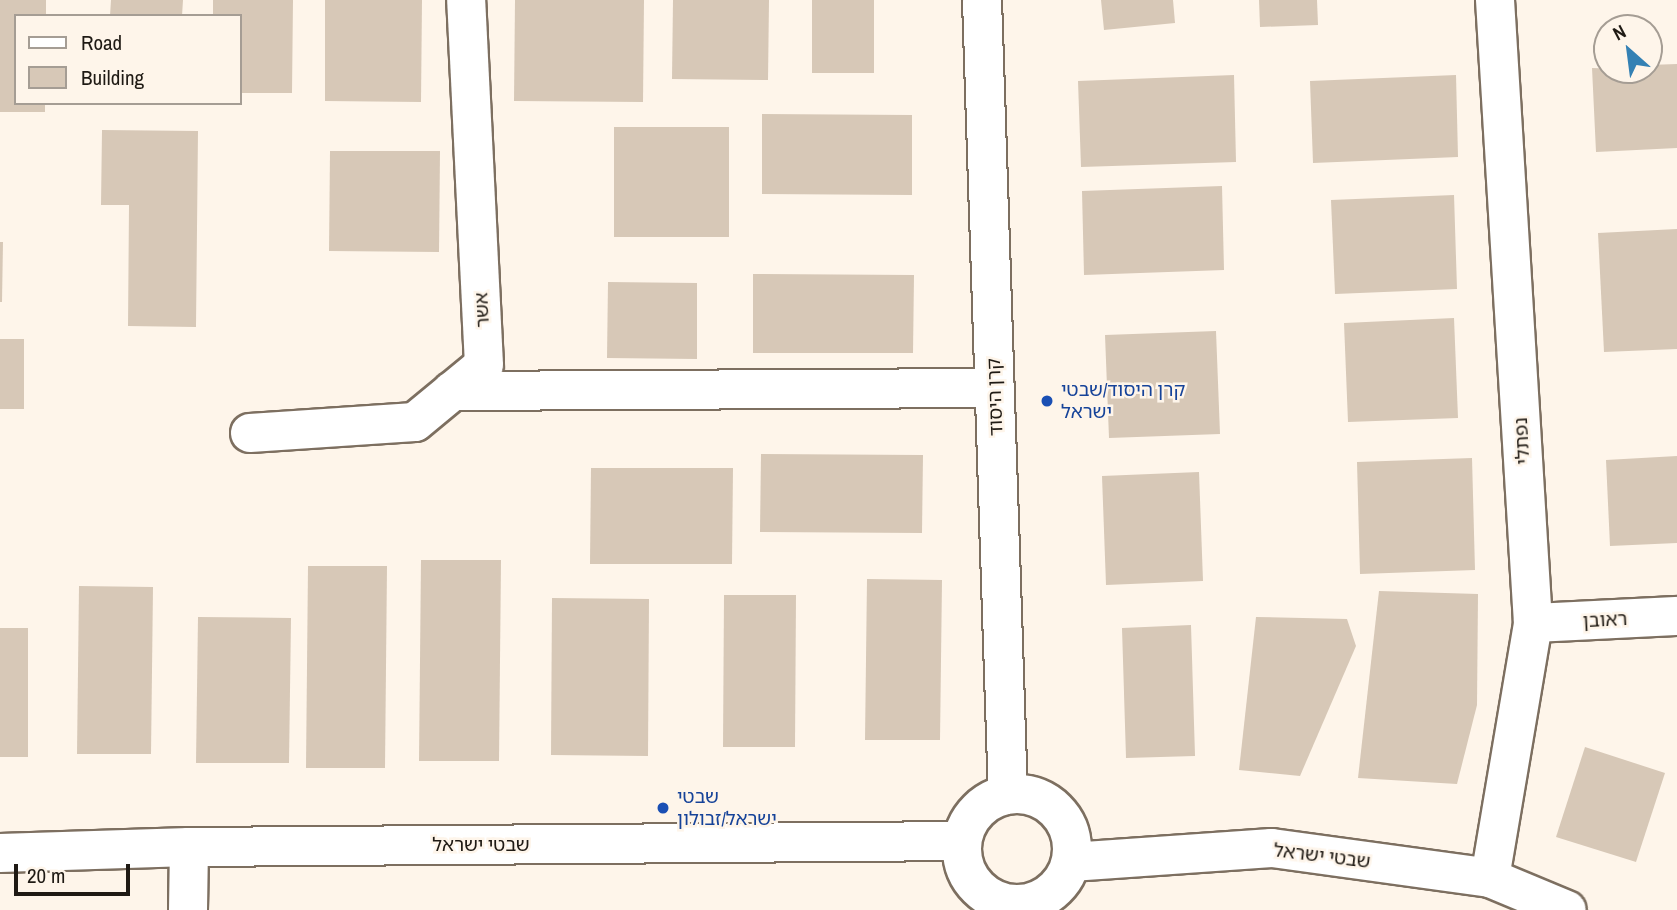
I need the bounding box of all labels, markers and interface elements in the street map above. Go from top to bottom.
legend [14,14,242,105]
north arrow [1593,14,1663,84]
text: N [1608,18,1630,46]
text: Road [81,28,122,57]
text: Building [81,63,144,92]
street label: אשר [470,292,494,328]
street label: קרן היסוד [982,358,1008,436]
place label: קרן היסוד/שבטי ישראל [1061,379,1185,423]
marker: קרן היסוד/שבטי ישראל [1039,393,1055,409]
street label: נפתלי [1509,417,1535,465]
street label: ראובן [1582,607,1628,633]
place label: שבטי ישראל/זבולון [677,786,777,830]
marker: שבטי ישראל/זבולון [655,800,671,816]
street label: שבטי ישראל [432,834,530,856]
street label: שבטי ישראל [1272,839,1372,873]
scale bar [18,850,133,894]
text: 20 m [27,861,65,890]

